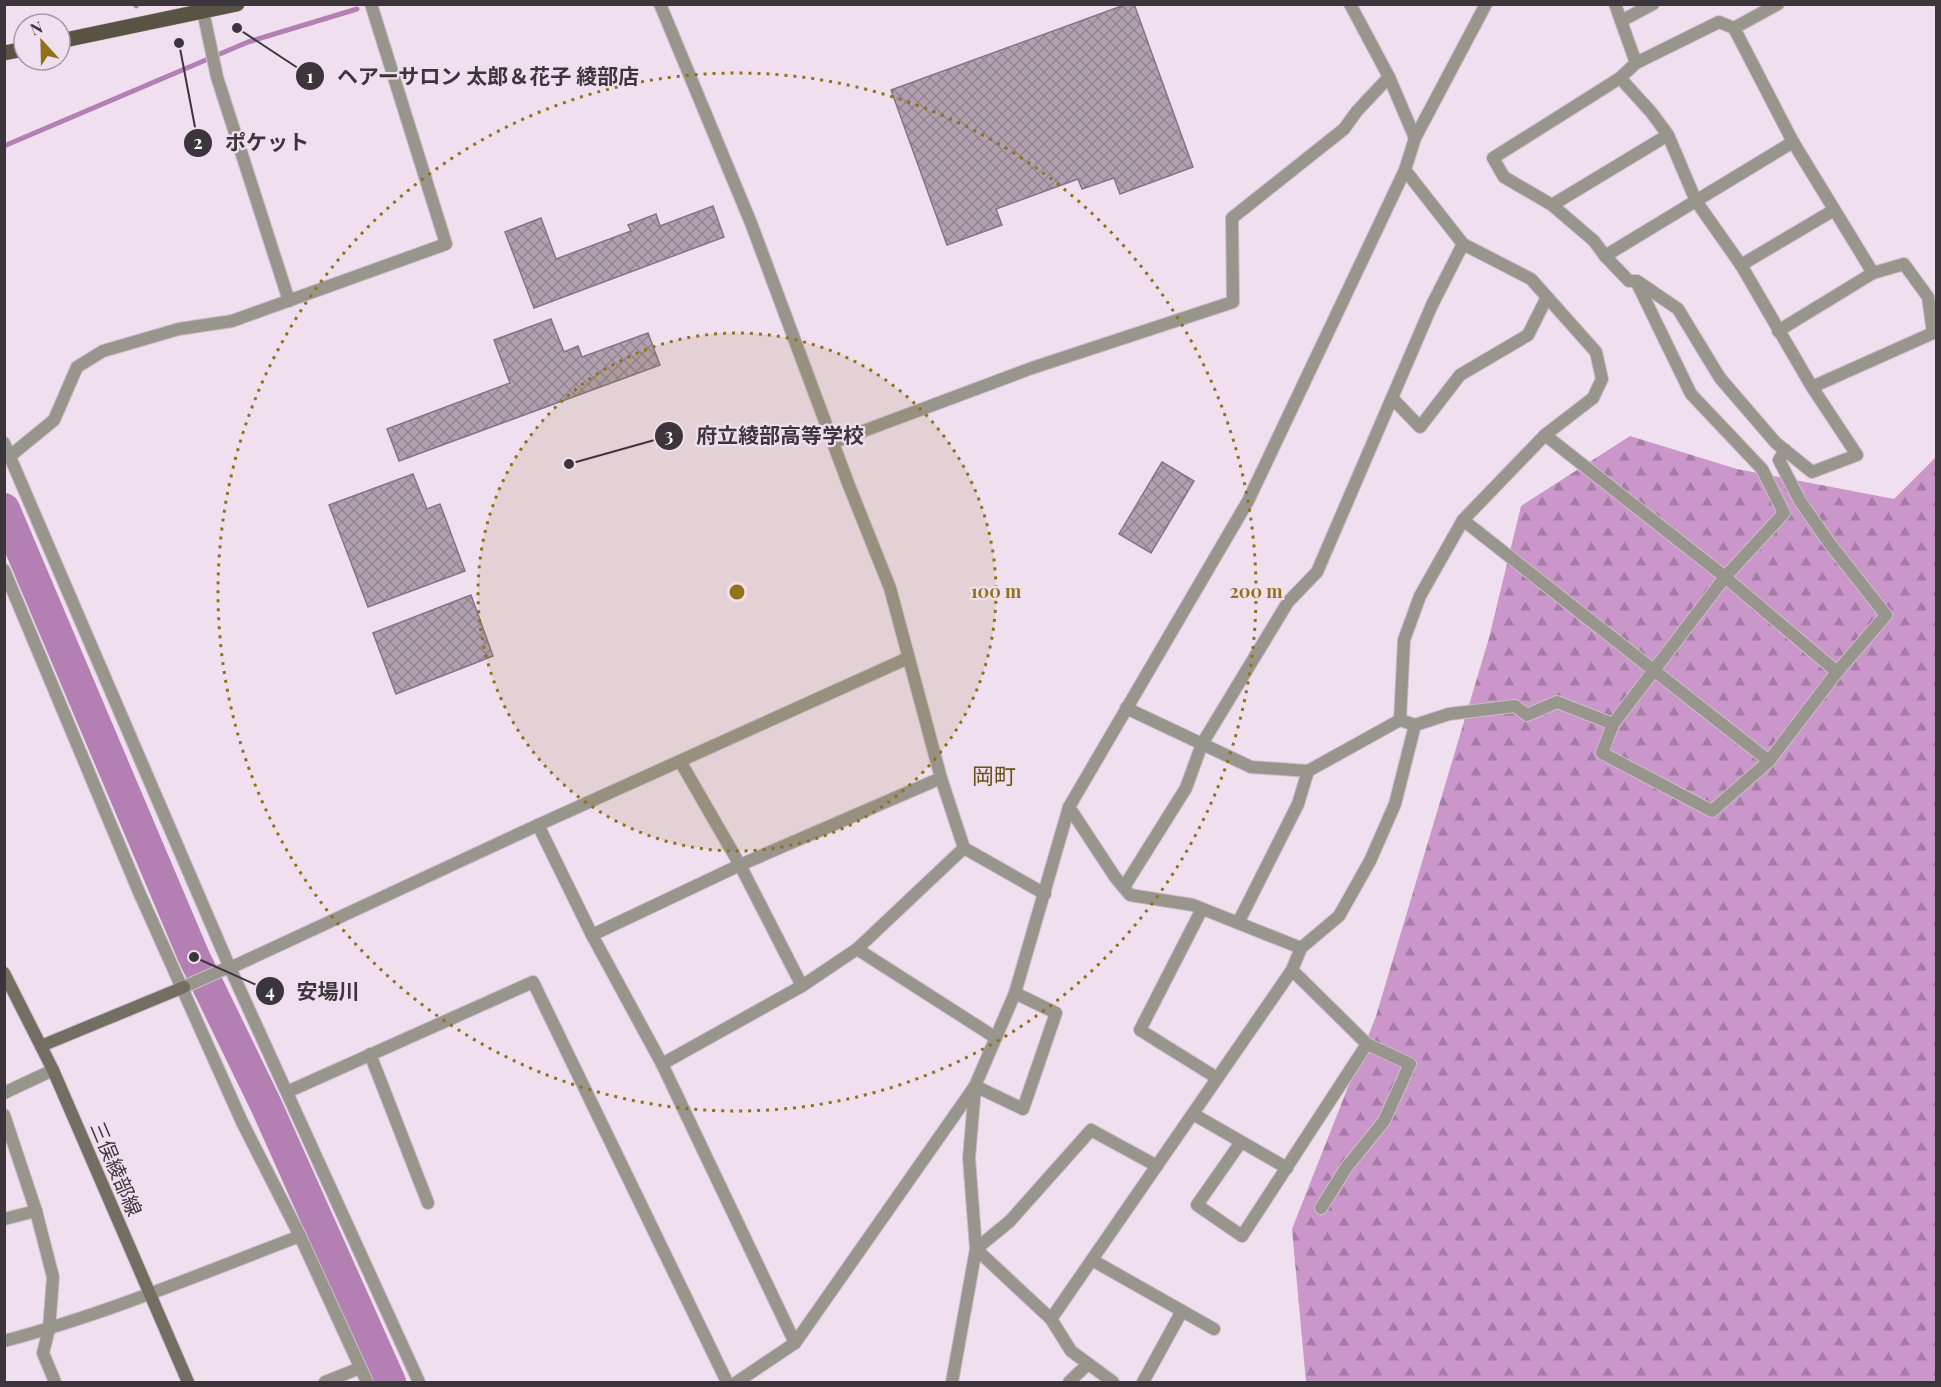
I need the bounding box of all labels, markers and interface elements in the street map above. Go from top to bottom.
north arrow [12,12,72,72]
text: N [27,16,46,40]
callout: ヘアーサロン 太郎＆花子 綾部店 [295,57,652,96]
text: ヘアーサロン 太郎＆花子 綾部店 [337,61,639,89]
text: 1 [307,64,314,88]
callout: ポケット [183,124,321,163]
text: ポケット [225,127,309,155]
text: 2 [193,130,203,154]
callout: 府立綾部高等学校 [654,416,876,455]
text: 府立綾部高等学校 [696,420,864,448]
text: 3 [665,423,674,447]
text: 100 m [971,579,1022,603]
text: 200 m [1229,579,1283,603]
centre of rings [727,582,747,602]
district label: 岡町 [972,760,1016,790]
callout: 安場川 [255,972,372,1011]
text: 安場川 [297,976,360,1004]
text: 4 [265,979,275,1003]
street label: 三俣綾部線 [85,1117,149,1220]

